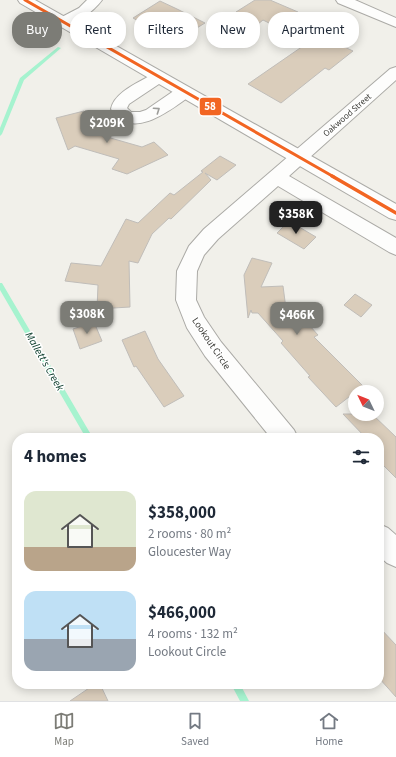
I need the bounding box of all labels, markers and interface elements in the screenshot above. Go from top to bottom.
chip: Buy [12,12,62,48]
chip: Rent [70,12,126,48]
chip: Filters [134,12,198,48]
chip: New [206,12,260,48]
chip: Apartment [268,12,359,48]
street label: Oakwood Street [320,91,374,140]
line badge: 58 [199,97,222,116]
text: 58 [204,99,216,114]
one-way arrow [152,108,159,115]
pin: $209K [79,110,135,144]
text: $209K [89,114,125,132]
pin: $358K [268,201,324,235]
text: $358K [278,205,314,223]
pin: $308K [59,301,115,335]
pin: $466K [269,302,325,336]
text: $308K [69,305,105,323]
text: $466K [279,306,315,324]
street label: Lookout Circle [189,315,234,372]
water label: Mallett's Creek [22,329,68,394]
north arrow [348,385,384,421]
map controls [348,385,384,421]
text: 4 homes [24,445,86,469]
icon: filters [350,446,372,468]
text: $358,000 [148,501,216,525]
icon: home [56,507,104,555]
text: 2 rooms · 80 m² [148,525,231,543]
text: Gloucester Way [148,543,231,561]
text: $466,000 [148,601,216,625]
icon: home [56,607,104,655]
text: 4 rooms · 132 m² [148,625,238,643]
text: Lookout Circle [148,643,226,661]
tab: Map [53,710,75,749]
tab: Saved [181,710,209,749]
tab: Home [315,710,343,749]

